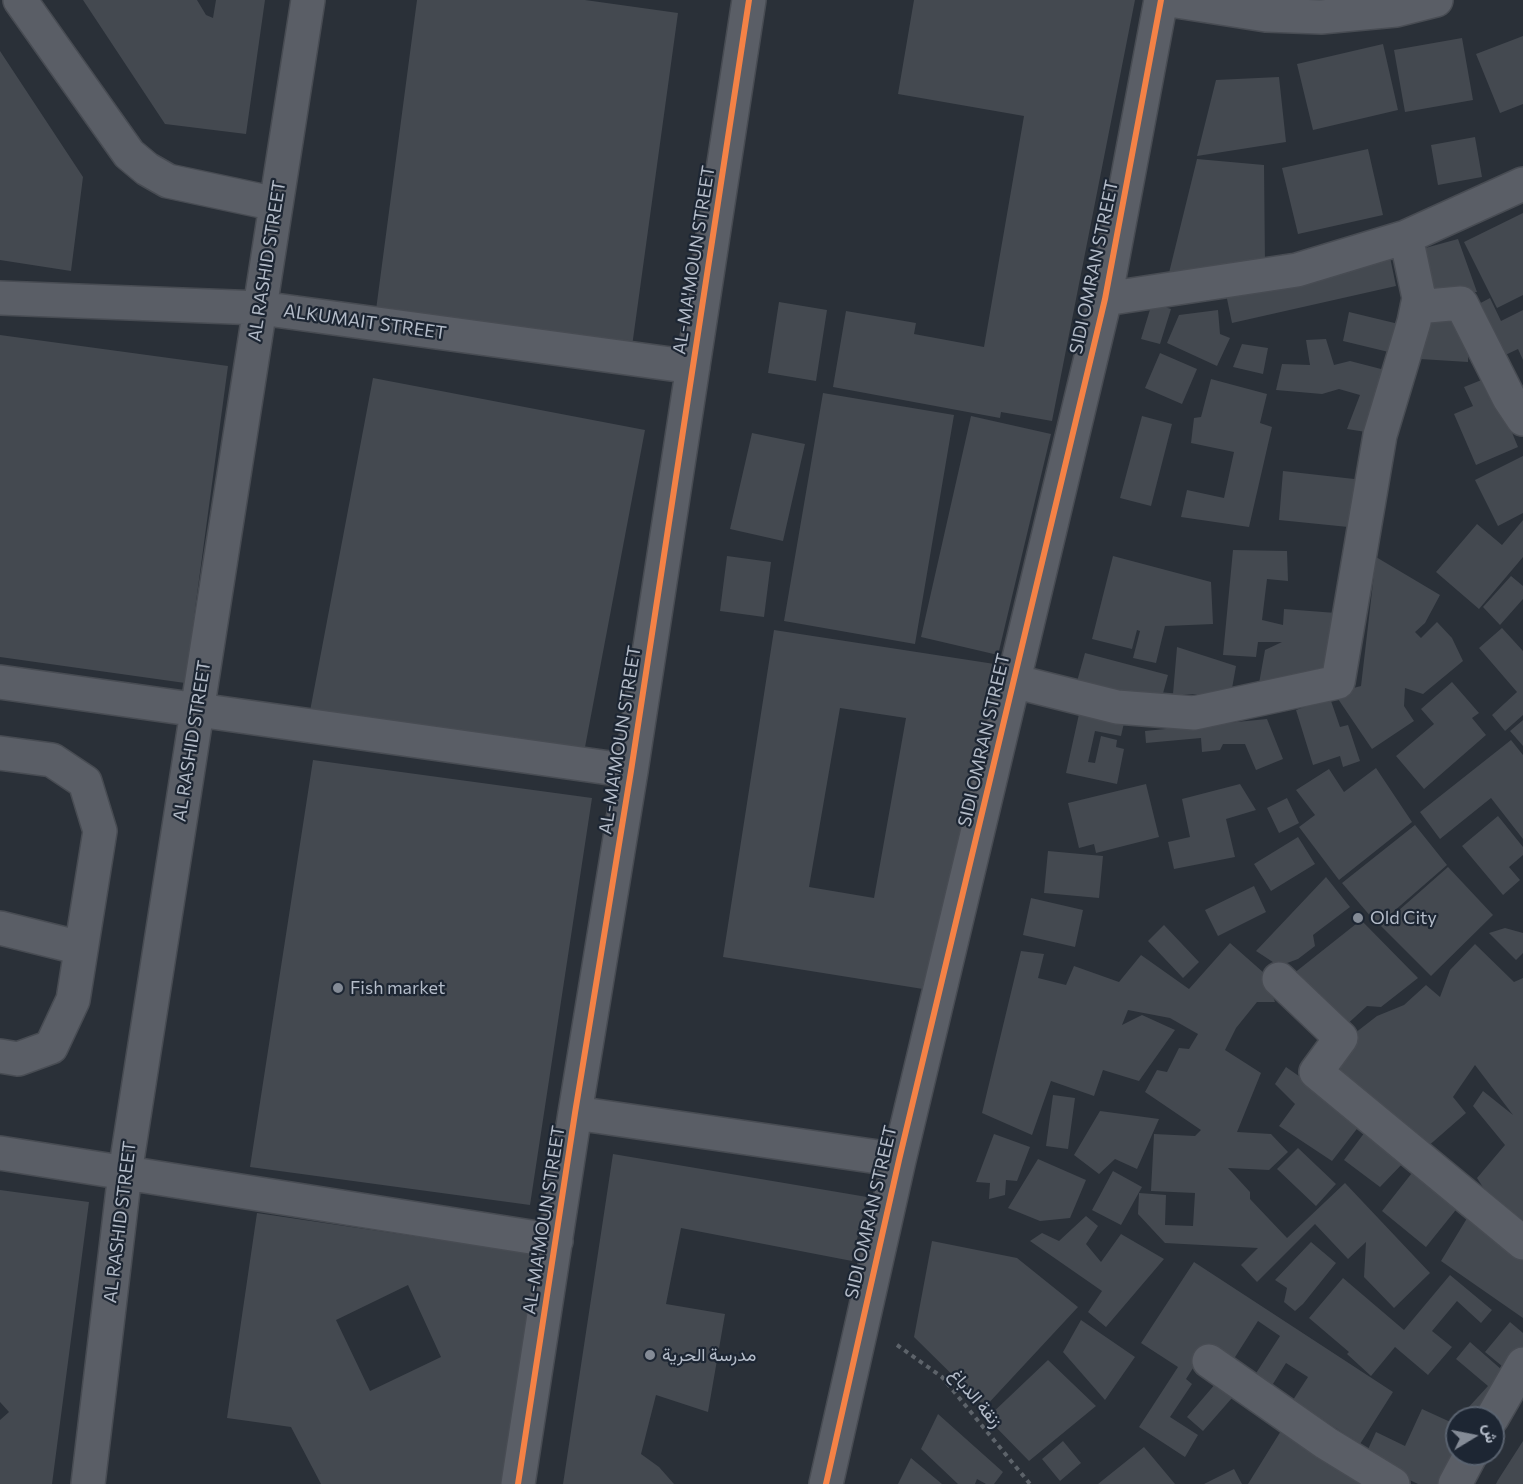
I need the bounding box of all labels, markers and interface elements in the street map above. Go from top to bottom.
street label: AL-MA'MOUN STREET [668,164,720,356]
street label: SIDI OMRAN STREET [1065,178,1123,356]
street label: AL RASHID STREET [244,179,290,343]
street label: ALKUMAIT STREET [282,300,448,344]
street label: AL-MA'MOUN STREET [594,644,646,836]
street label: SIDI OMRAN STREET [954,651,1014,829]
street label: AL RASHID STREET [169,659,215,823]
place label: Old City [1370,907,1437,929]
marker: Old City [1351,911,1365,925]
place label: Fish market [350,977,445,999]
marker: Fish market [331,981,345,995]
street label: SIDI OMRAN STREET [841,1123,901,1301]
street label: AL-MA'MOUN STREET [518,1124,570,1316]
street label: AL RASHID STREET [99,1140,141,1304]
place label: مدرسة الحرية [662,1344,756,1366]
marker: مدرسة الحرية [643,1348,657,1362]
street label: زنقة الدباغ [945,1364,1007,1432]
north arrow [1445,1406,1505,1466]
text: ش [1480,1422,1502,1444]

